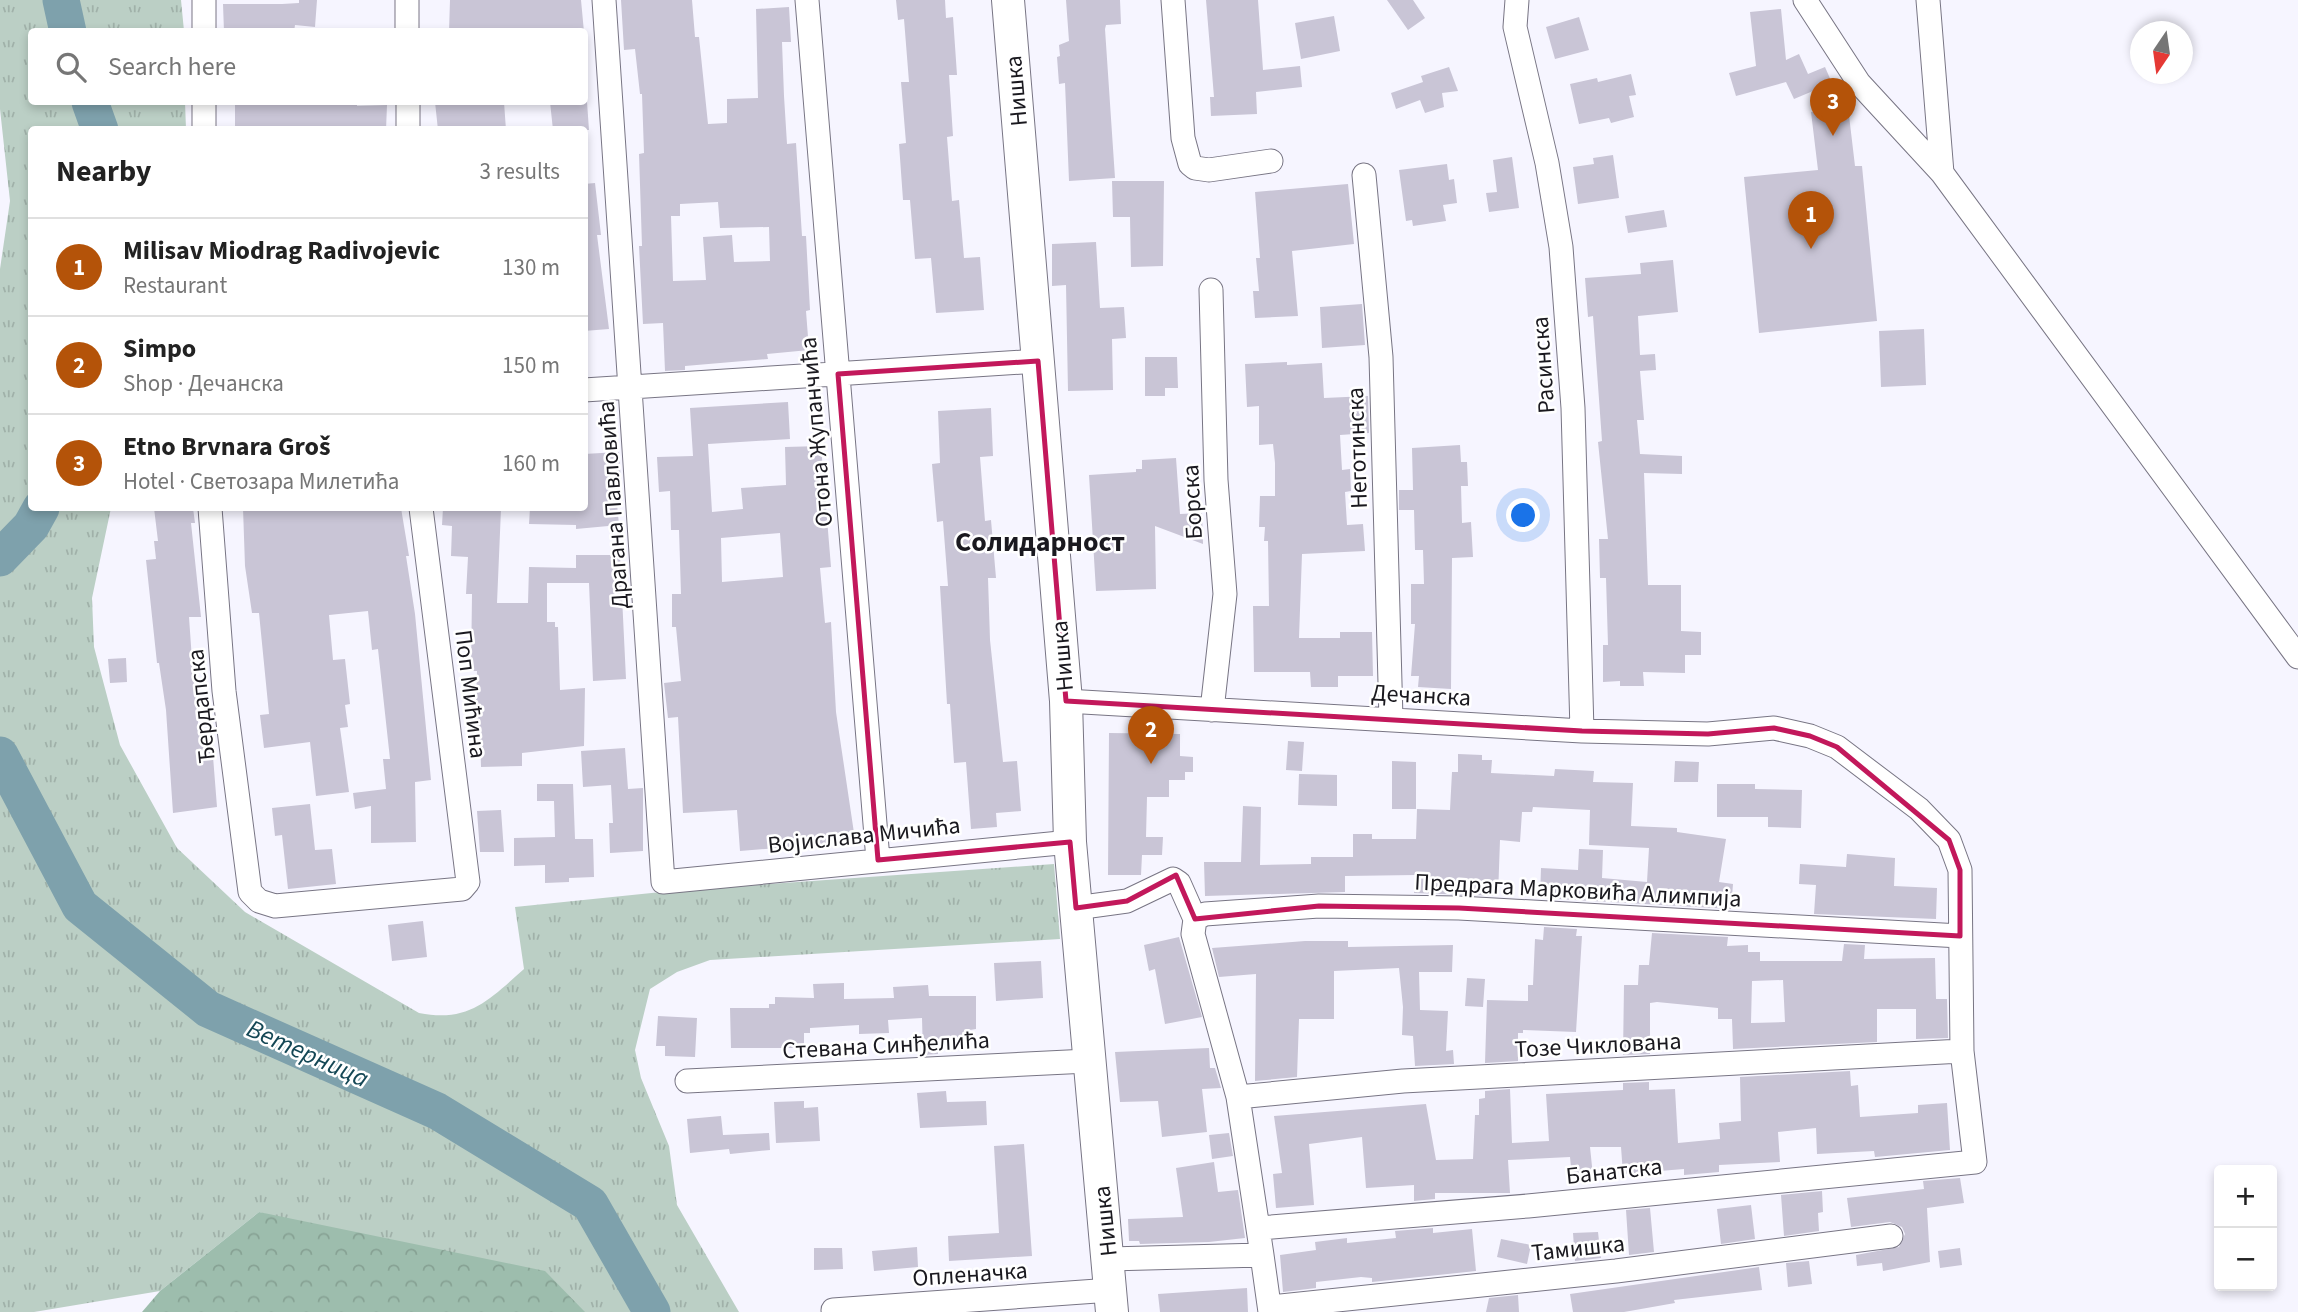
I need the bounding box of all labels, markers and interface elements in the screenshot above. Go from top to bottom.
north arrow [2130,21,2193,84]
search box [28,28,588,105]
icon: search [52,48,90,86]
text: Search here [108,48,236,85]
street label: Нишка [996,54,1037,128]
pin: 3 [1810,78,1856,136]
text: Nearby [56,150,151,193]
text: 3 results [480,155,560,188]
pin: 1 [1788,191,1834,249]
text: Milisav Miodrag Radivojevic [123,232,440,269]
text: 1 [73,251,85,284]
text: 130 m [502,251,560,284]
text: Restaurant [123,269,227,302]
street label: Расинска [1523,315,1564,415]
text: Simpo [123,330,196,367]
street label: Отона Жупанчића [791,336,842,528]
text: 2 [73,349,85,382]
text: 150 m [502,349,560,382]
text: Shop · Дечанска [123,367,284,400]
street label: Неготинска [1338,387,1377,509]
street label: Драгана Павловића [589,400,638,610]
text: Etno Brvnara Groš [123,428,330,465]
text: 3 [73,447,85,480]
text: 160 m [502,447,560,480]
street label: Борска [1173,464,1212,540]
text: Hotel · Светозара Милетића [123,465,399,498]
your location [1506,498,1540,532]
district label: Солидарност [955,522,1125,562]
street label: Нишка [1042,619,1083,693]
street label: Поп Мићина [445,628,496,761]
street label: Ђердапска [178,647,225,765]
street label: Дечанска [1370,675,1472,716]
pin: 2 [1128,706,1174,764]
street label: Војислава Мичића [766,808,962,863]
street label: Предрага Марковића Алимпија [1414,864,1742,917]
water label: Ветерница [241,1010,375,1097]
street label: Стевана Синђелића [781,1023,991,1068]
street label: Тозе Чиклована [1514,1024,1682,1067]
street label: Банатска [1564,1149,1664,1194]
map controls [2214,1165,2277,1291]
button: + [2214,1165,2277,1228]
street label: Нишка [1084,1184,1127,1258]
street label: Тамишка [1530,1226,1626,1271]
button: − [2214,1228,2277,1291]
street label: Опленачка [911,1253,1029,1296]

